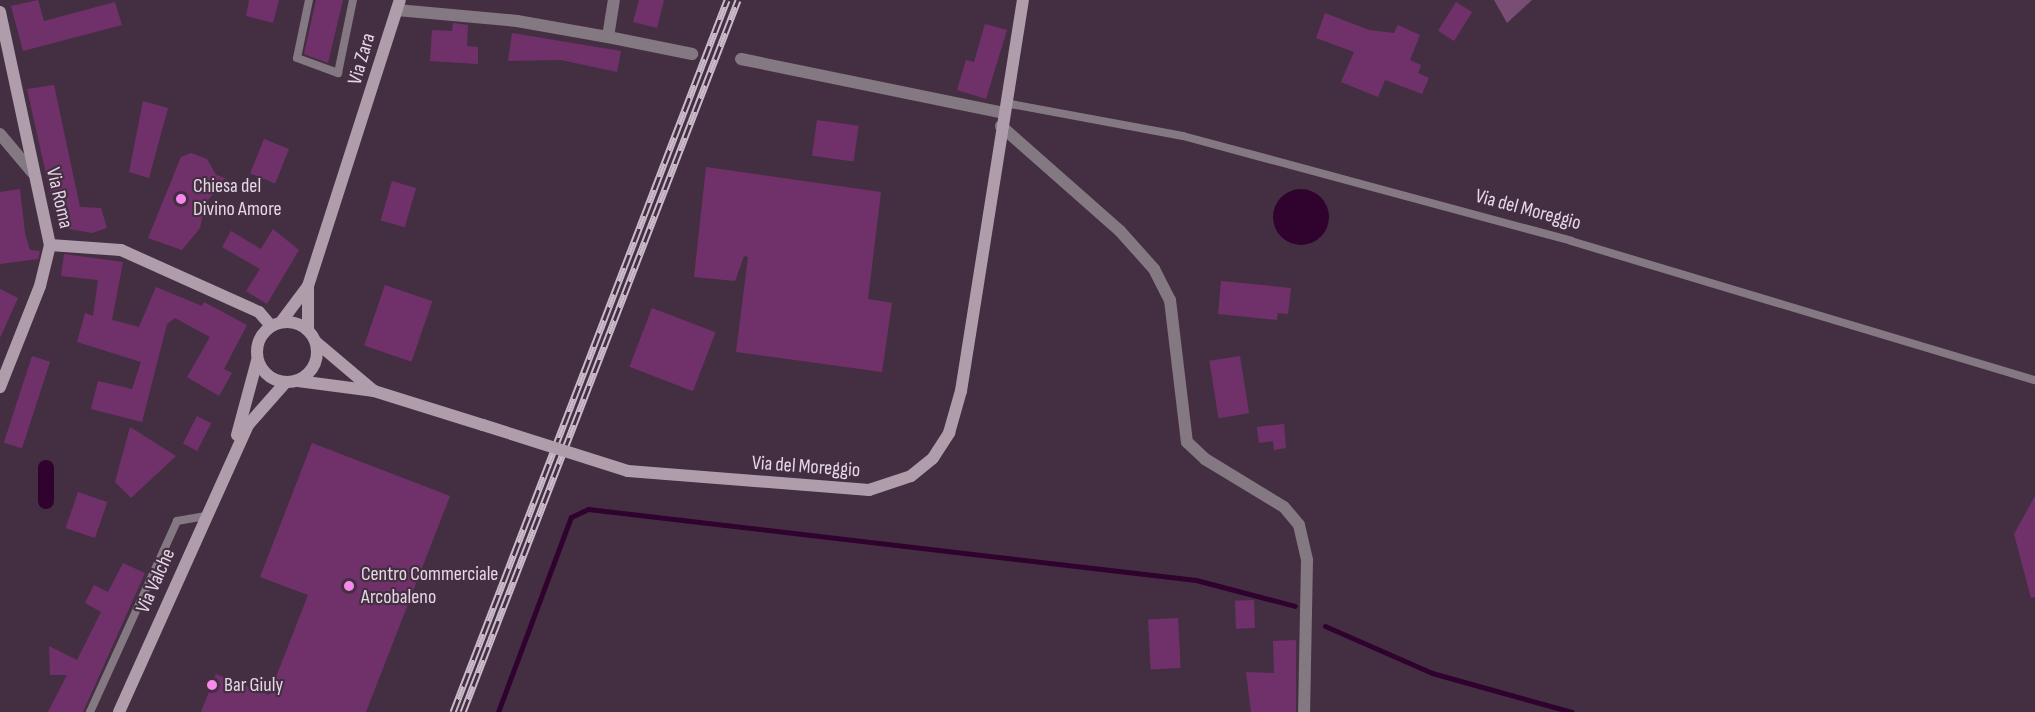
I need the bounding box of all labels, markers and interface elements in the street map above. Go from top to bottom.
street label: Via Zara [343,30,381,88]
street label: Via Roma [40,165,78,231]
place label: Chiesa del Divino Amore [193,175,282,222]
street label: Via del Moreggio [1472,184,1584,236]
marker: Chiesa del Divino Amore [174,192,188,206]
street label: Via del Moreggio [751,451,861,483]
street label: Via Valche [131,545,181,617]
place label: Centro Commerciale Arcobaleno [361,562,498,609]
marker: Centro Commerciale Arcobaleno [342,579,356,593]
place label: Bar Giuly [224,673,283,697]
marker: Bar Giuly [205,678,219,692]

